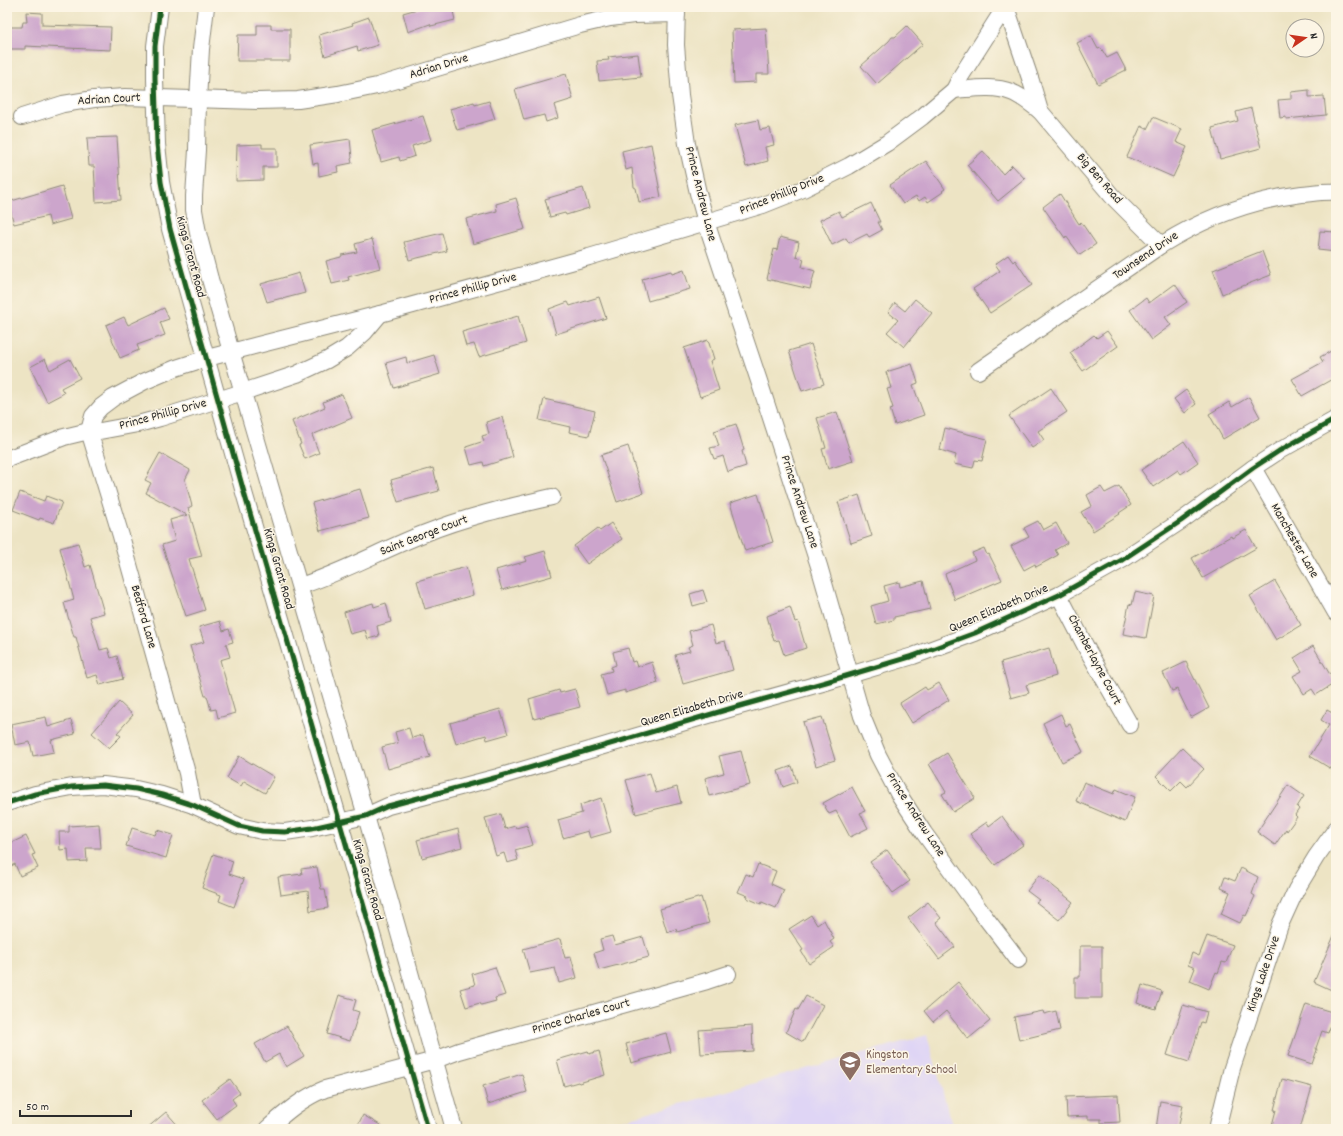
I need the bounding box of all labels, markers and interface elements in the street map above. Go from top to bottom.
north arrow [1285,18,1325,58]
text: N [1304,32,1321,41]
street label: Adrian Drive [407,49,471,85]
street label: Adrian Court [77,89,141,111]
street label: Prince Andrew Lane [679,145,721,244]
street label: Big Ben Road [1071,149,1127,209]
street label: Prince Phillip Drive [737,169,827,221]
street label: Kings Grant Road [170,214,210,300]
street label: Townsend Drive [1109,227,1183,285]
street label: Prince Phillip Drive [427,268,519,310]
street label: Prince Phillip Drive [117,394,209,436]
street label: Prince Andrew Lane [775,453,823,551]
street label: Manchester Lane [1265,500,1323,582]
street label: Saint George Court [377,510,471,561]
street label: Kings Grant Road [257,526,299,612]
street label: Queen Elizabeth Drive [946,579,1052,638]
street label: Bedford Lane [125,583,161,651]
street label: Chamberlayne Court [1062,611,1126,709]
street label: Queen Elizabeth Drive [638,685,746,733]
street label: Prince Andrew Lane [881,769,950,861]
street label: Kings Grant Road [346,837,388,923]
street label: Kings Lake Drive [1242,933,1286,1014]
street label: Prince Charles Court [530,994,632,1040]
place label: Kingston Elementary School [866,1046,957,1080]
school or university icon: Kingston Elementary School [837,1049,863,1082]
scale bar [20,1092,131,1118]
text: 50 m [26,1099,49,1116]

